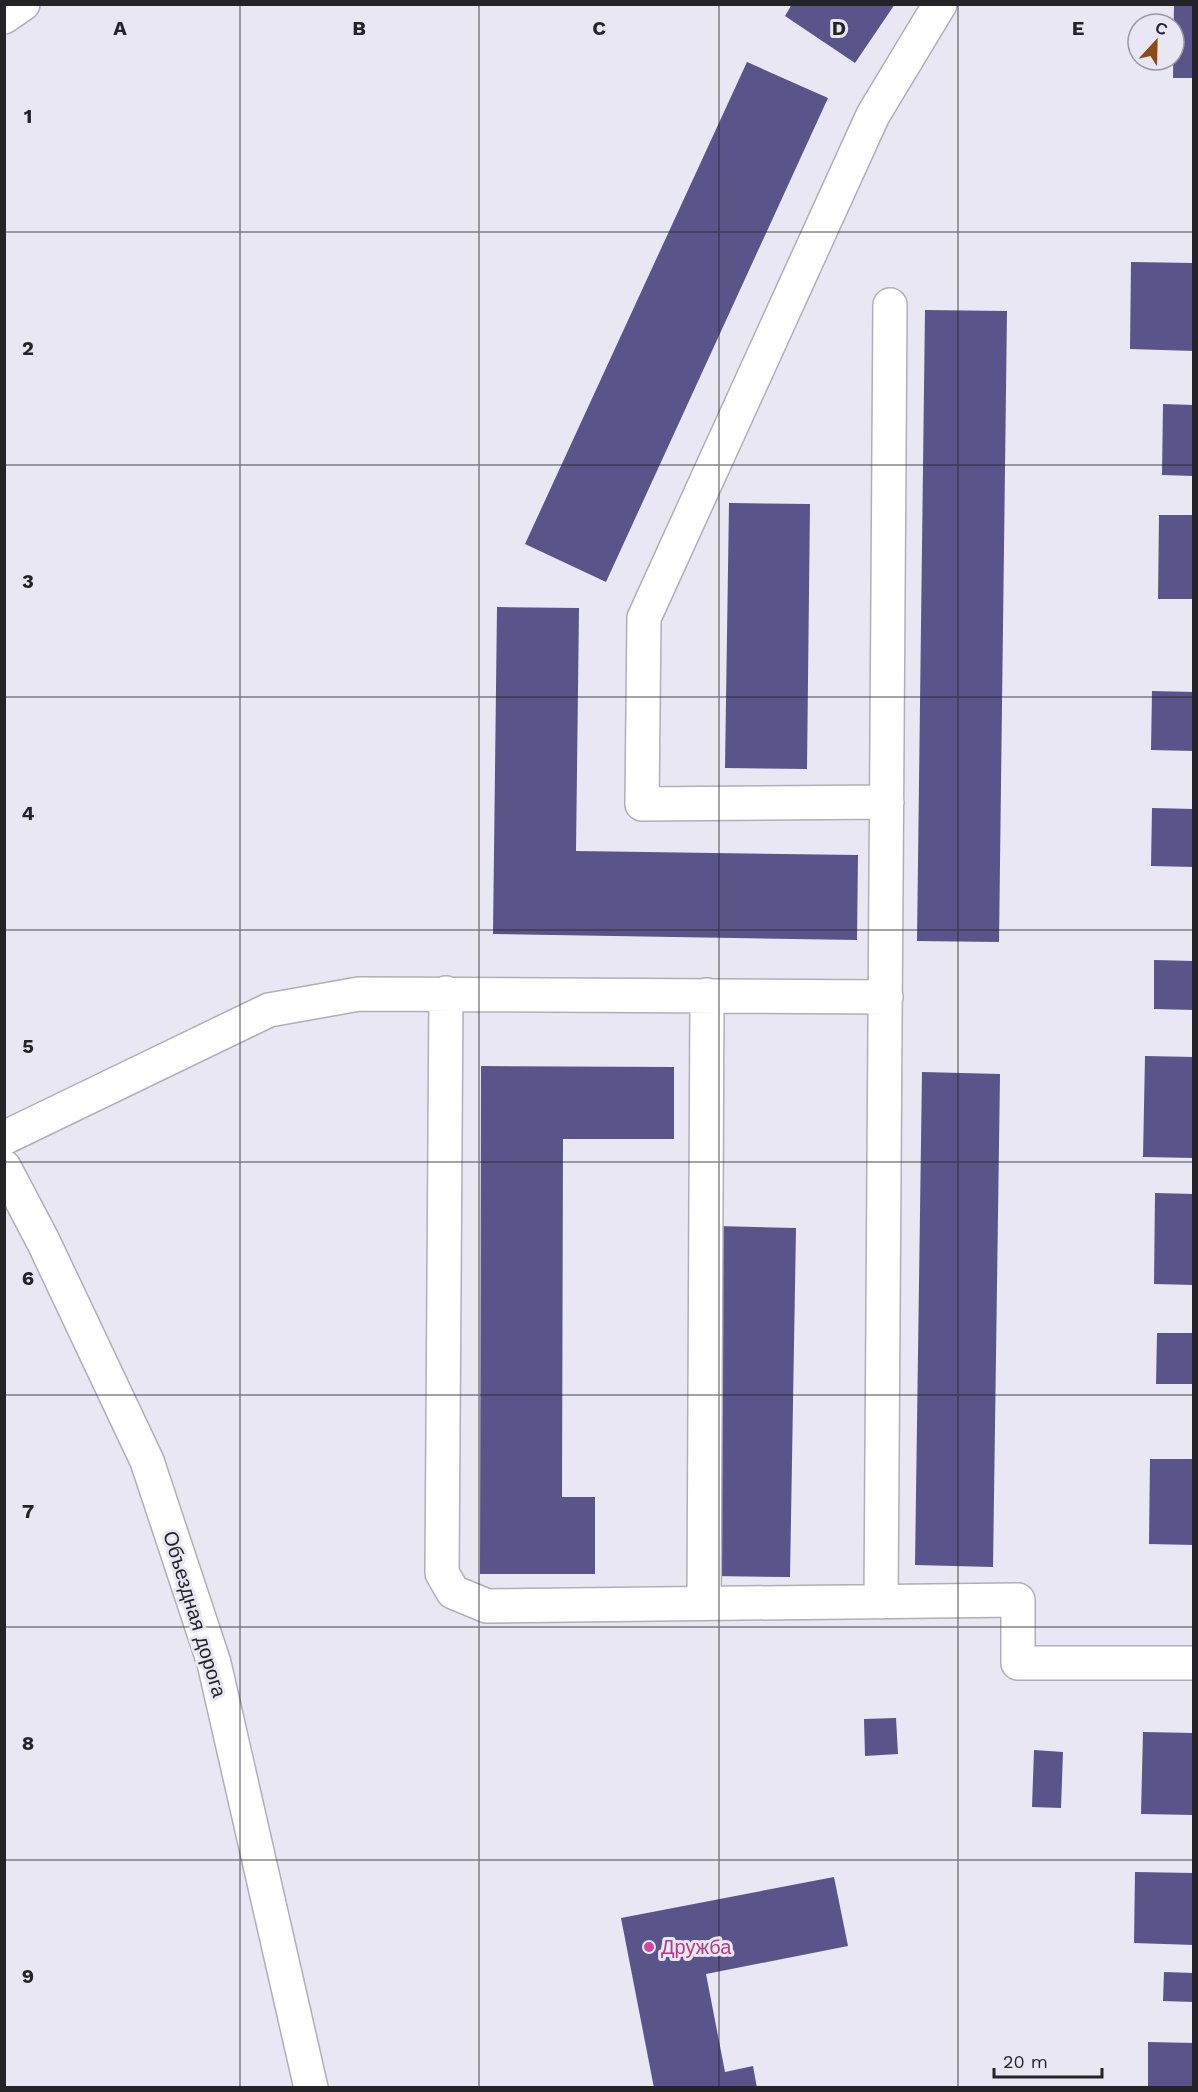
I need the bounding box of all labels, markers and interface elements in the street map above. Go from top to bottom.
north arrow [1126,12,1186,72]
text: A [113,16,127,40]
text: B [352,16,366,40]
text: C [592,16,606,40]
text: D [832,16,846,40]
text: E [1072,16,1084,40]
text: С [1153,18,1171,40]
text: 1 [24,104,32,128]
text: 2 [22,336,34,360]
text: 3 [22,569,34,593]
text: 4 [22,801,35,825]
text: 5 [22,1034,34,1058]
text: 6 [22,1266,34,1290]
text: 7 [22,1499,34,1523]
street label: Объездная дорога [158,1528,232,1701]
text: 8 [22,1731,34,1755]
place label: Дружба [661,1935,732,1959]
marker: Дружба [642,1940,656,1954]
text: 9 [22,1964,34,1988]
scale bar [994,2041,1102,2079]
text: 20 m [1003,2051,1048,2072]

